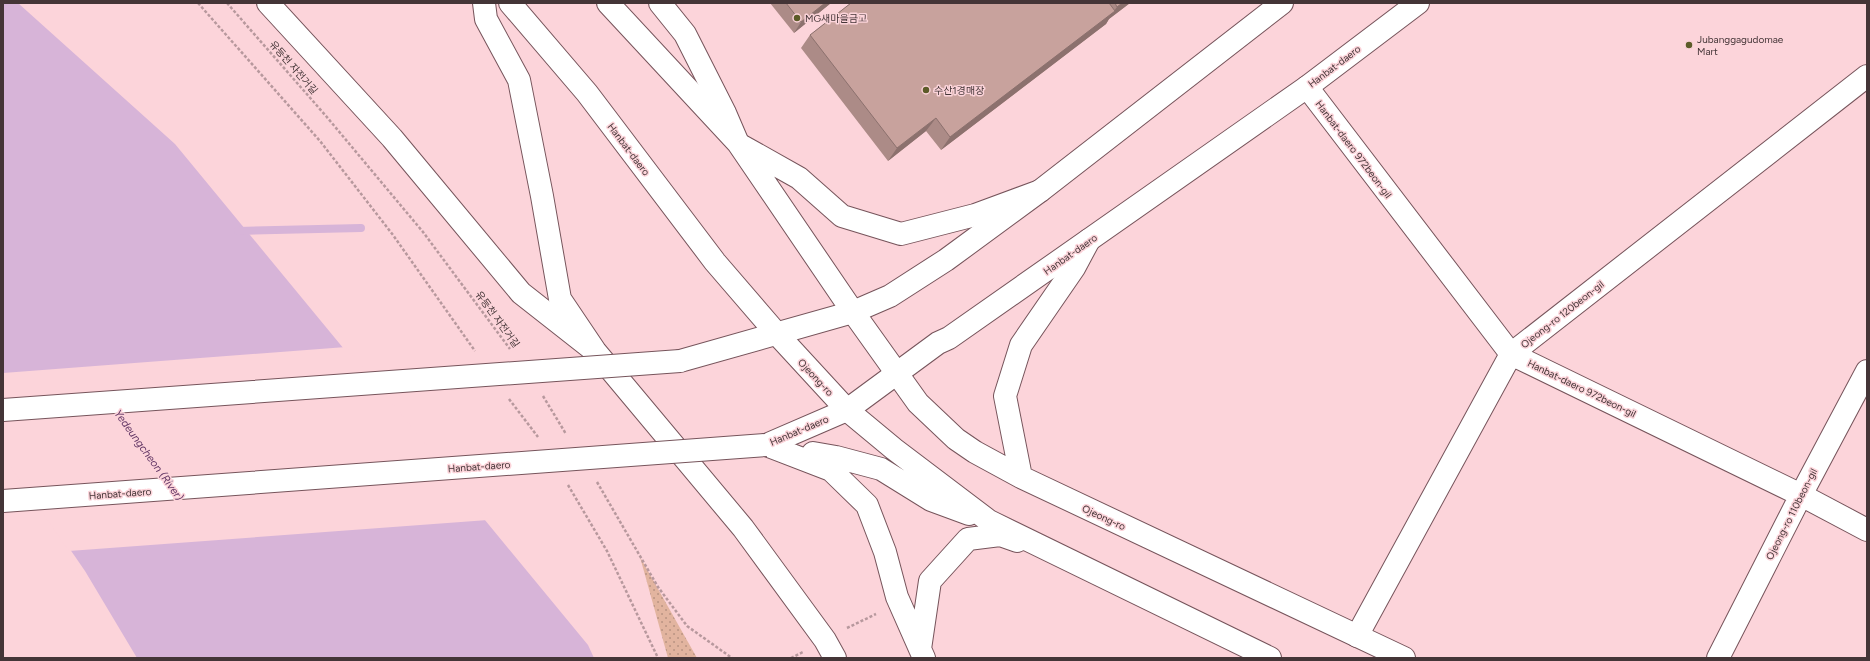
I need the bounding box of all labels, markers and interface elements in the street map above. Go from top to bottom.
place label: MG새마을금고 [805,12,867,25]
marker: MG새마을금고 [792,13,802,23]
place label: Jubanggagudomae Mart [1697,33,1784,58]
street label: 유등천 자전거길 [267,38,320,97]
marker: Jubanggagudomae Mart [1684,40,1694,50]
street label: Hanbat-daero [1305,42,1363,90]
place label: 수산1경매장 [934,84,984,97]
marker: 수산1경매장 [921,85,931,95]
street label: Hanbat-daero 972beon-gil [1313,98,1395,201]
street label: Hanbat-daero [605,120,653,178]
street label: Hanbat-daero [1041,231,1100,278]
street label: Ojeong-ro 120beon-gil [1518,278,1607,351]
street label: 유등천 자전거길 [473,288,523,350]
street label: Ojeong-ro [795,356,836,399]
street label: Hanbat-daero 972beon-gil [1525,357,1638,420]
water label: Yedeungcheon (River) [111,407,186,503]
street label: Hanbat-daero [768,412,831,449]
street label: Hanbat-daero [447,458,511,475]
street label: Ojeong-ro 110beon-gil [1763,466,1820,562]
street label: Hanbat-daero [88,485,152,502]
street label: Ojeong-ro [1080,502,1128,533]

